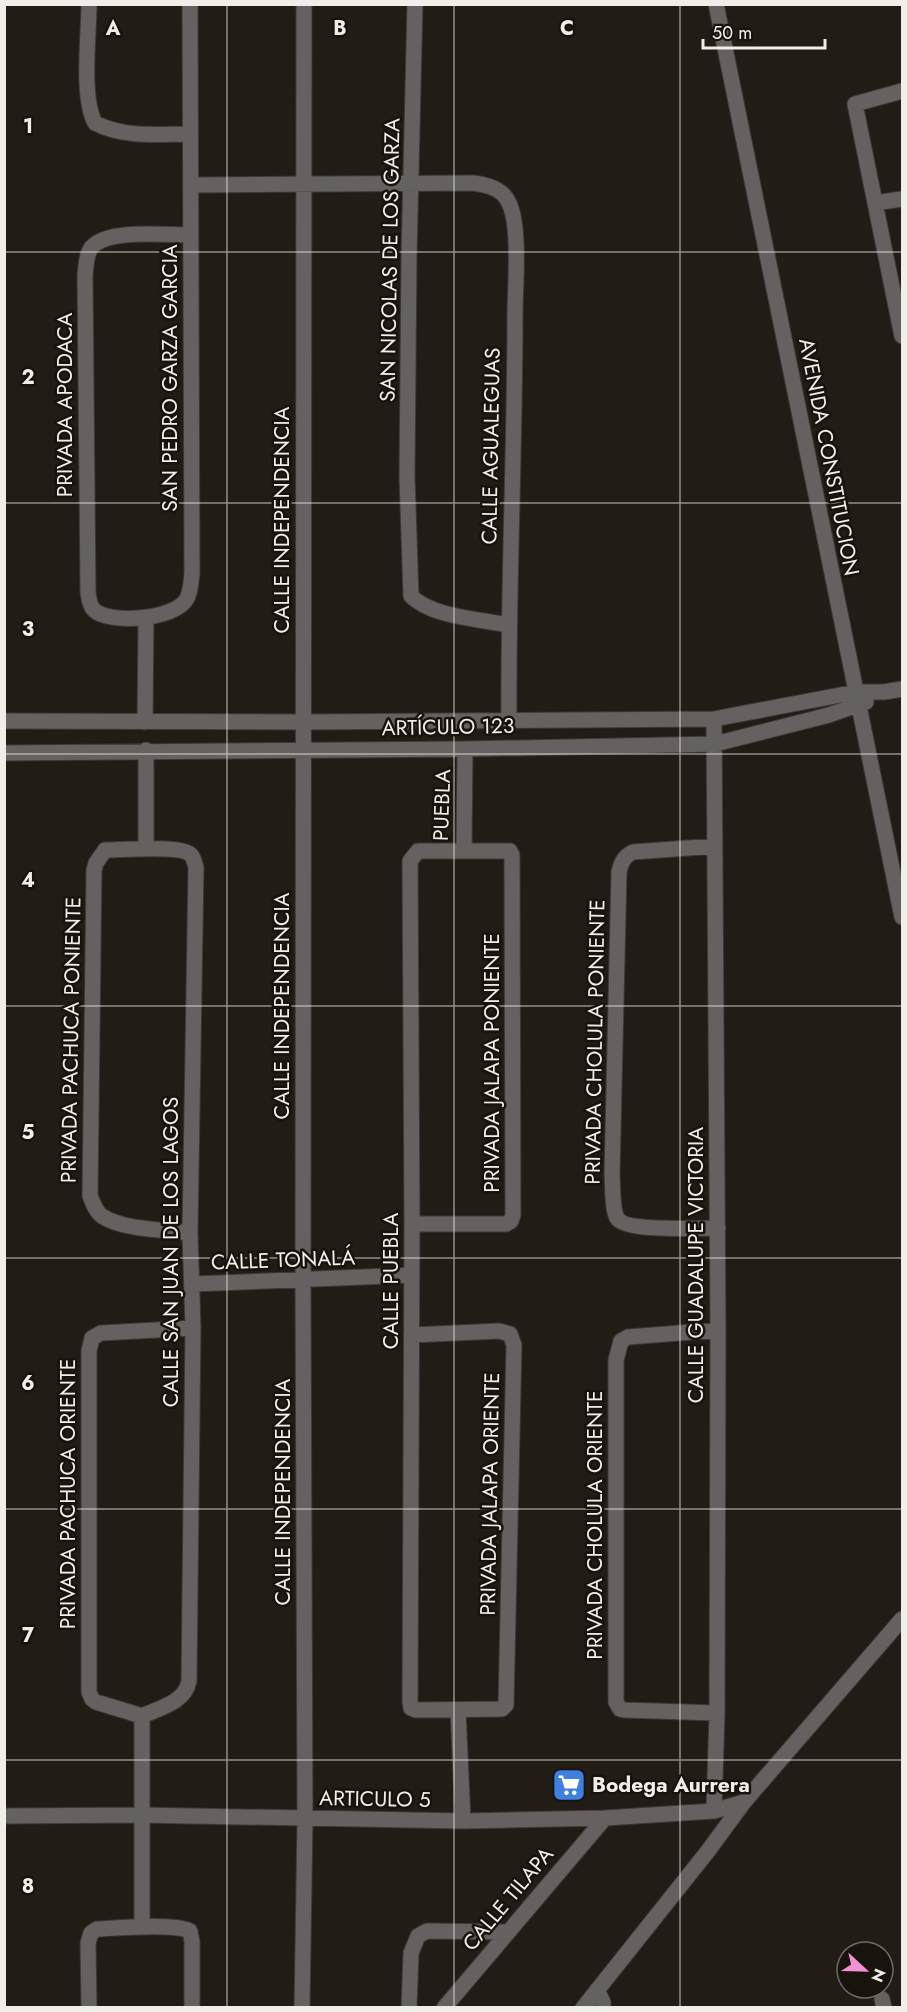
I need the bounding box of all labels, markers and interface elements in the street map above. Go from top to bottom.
scale bar [703,12,824,50]
text: A [105,14,121,43]
text: B [333,14,347,43]
text: C [560,14,574,43]
text: 50 m [712,20,752,46]
text: 1 [23,112,33,141]
street label: SAN NICOLAS DE LOS GARZA [373,118,407,402]
street label: SAN PEDRO GARZA GARCIA [155,244,185,512]
street label: PRIVADA APODACA [50,313,80,497]
street label: AVENIDA CONSTITUCION [791,336,867,578]
street label: CALLE AGUALEGUAS [474,347,508,545]
text: 2 [21,363,35,392]
street label: CALLE INDEPENDENCIA [267,406,297,633]
text: 3 [22,615,34,644]
street label: ARTÍCULO 123 [381,711,515,743]
street label: PUEBLA [426,768,458,841]
text: 4 [21,866,35,895]
street label: CALLE INDEPENDENCIA [267,892,297,1119]
street label: PRIVADA PACHUCA PONIENTE [54,896,88,1184]
street label: PRIVADA CHOLULA PONIENTE [578,899,612,1185]
street label: PRIVADA JALAPA PONIENTE [477,933,507,1193]
street label: CALLE SAN JUAN DE LOS LAGOS [156,1097,186,1407]
text: 5 [22,1118,35,1147]
street label: CALLE GUADALUPE VICTORIA [681,1127,711,1403]
street label: CALLE PUEBLA [376,1213,406,1349]
street label: CALLE TONALÁ [210,1242,356,1278]
street label: PRIVADA PACHUCA ORIENTE [53,1359,83,1629]
text: 6 [21,1369,35,1398]
street label: PRIVADA JALAPA ORIENTE [473,1372,507,1616]
street label: CALLE INDEPENDENCIA [268,1378,298,1605]
street label: PRIVADA CHOLULA ORIENTE [580,1390,610,1660]
text: 7 [22,1621,35,1650]
supermarket icon: Bodega Aurrera [551,1767,587,1803]
place label: Bodega Aurrera [592,1770,750,1800]
street label: ARTICULO 5 [319,1783,431,1815]
street label: CALLE TILAPA [456,1840,561,1957]
text: 8 [22,1872,34,1901]
north arrow [835,1940,895,2000]
text: N [865,1965,891,1986]

